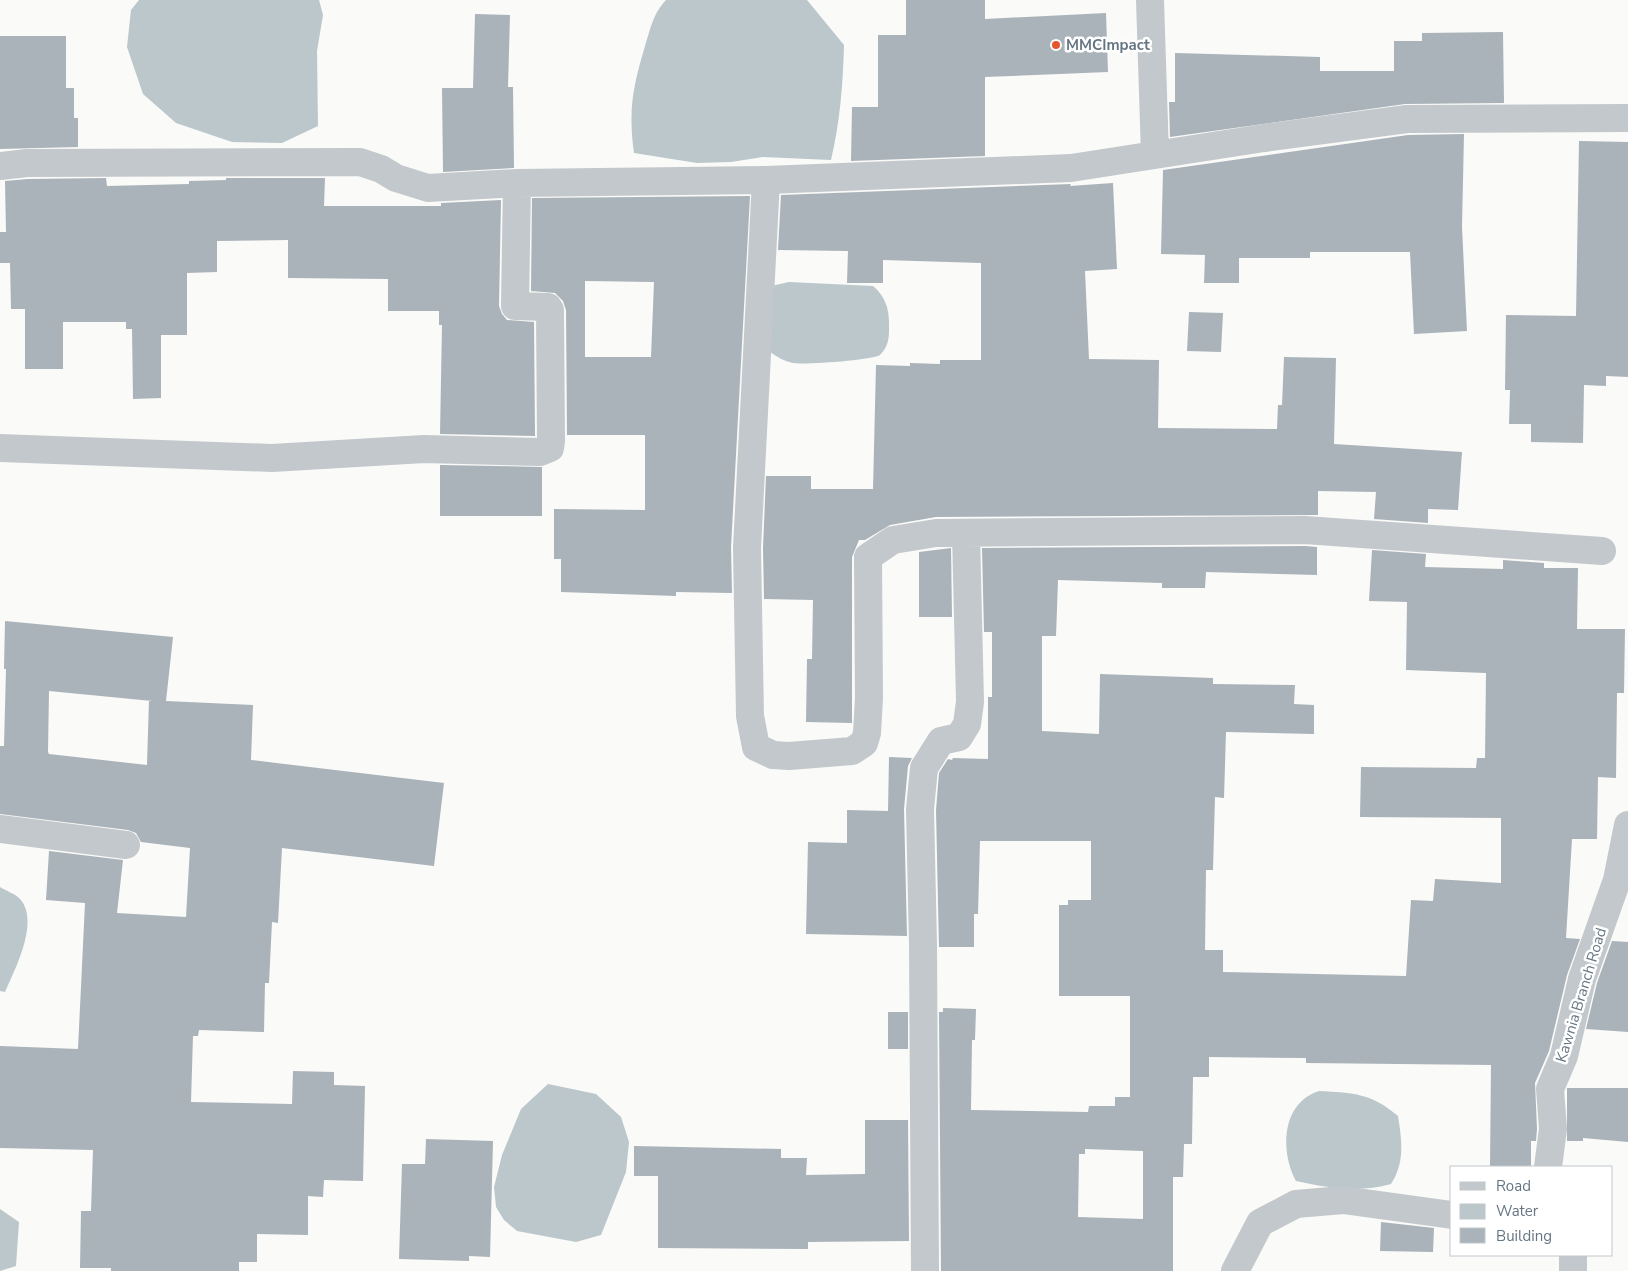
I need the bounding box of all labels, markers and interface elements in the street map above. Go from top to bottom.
place label: MMCImpact [1066,35,1150,55]
marker: MMCImpact [1050,39,1062,51]
street label: Kawnia Branch Road [1551,925,1611,1065]
legend [1450,1166,1613,1256]
text: Road [1496,1176,1531,1196]
text: Water [1496,1201,1539,1221]
text: Building [1496,1226,1552,1246]

